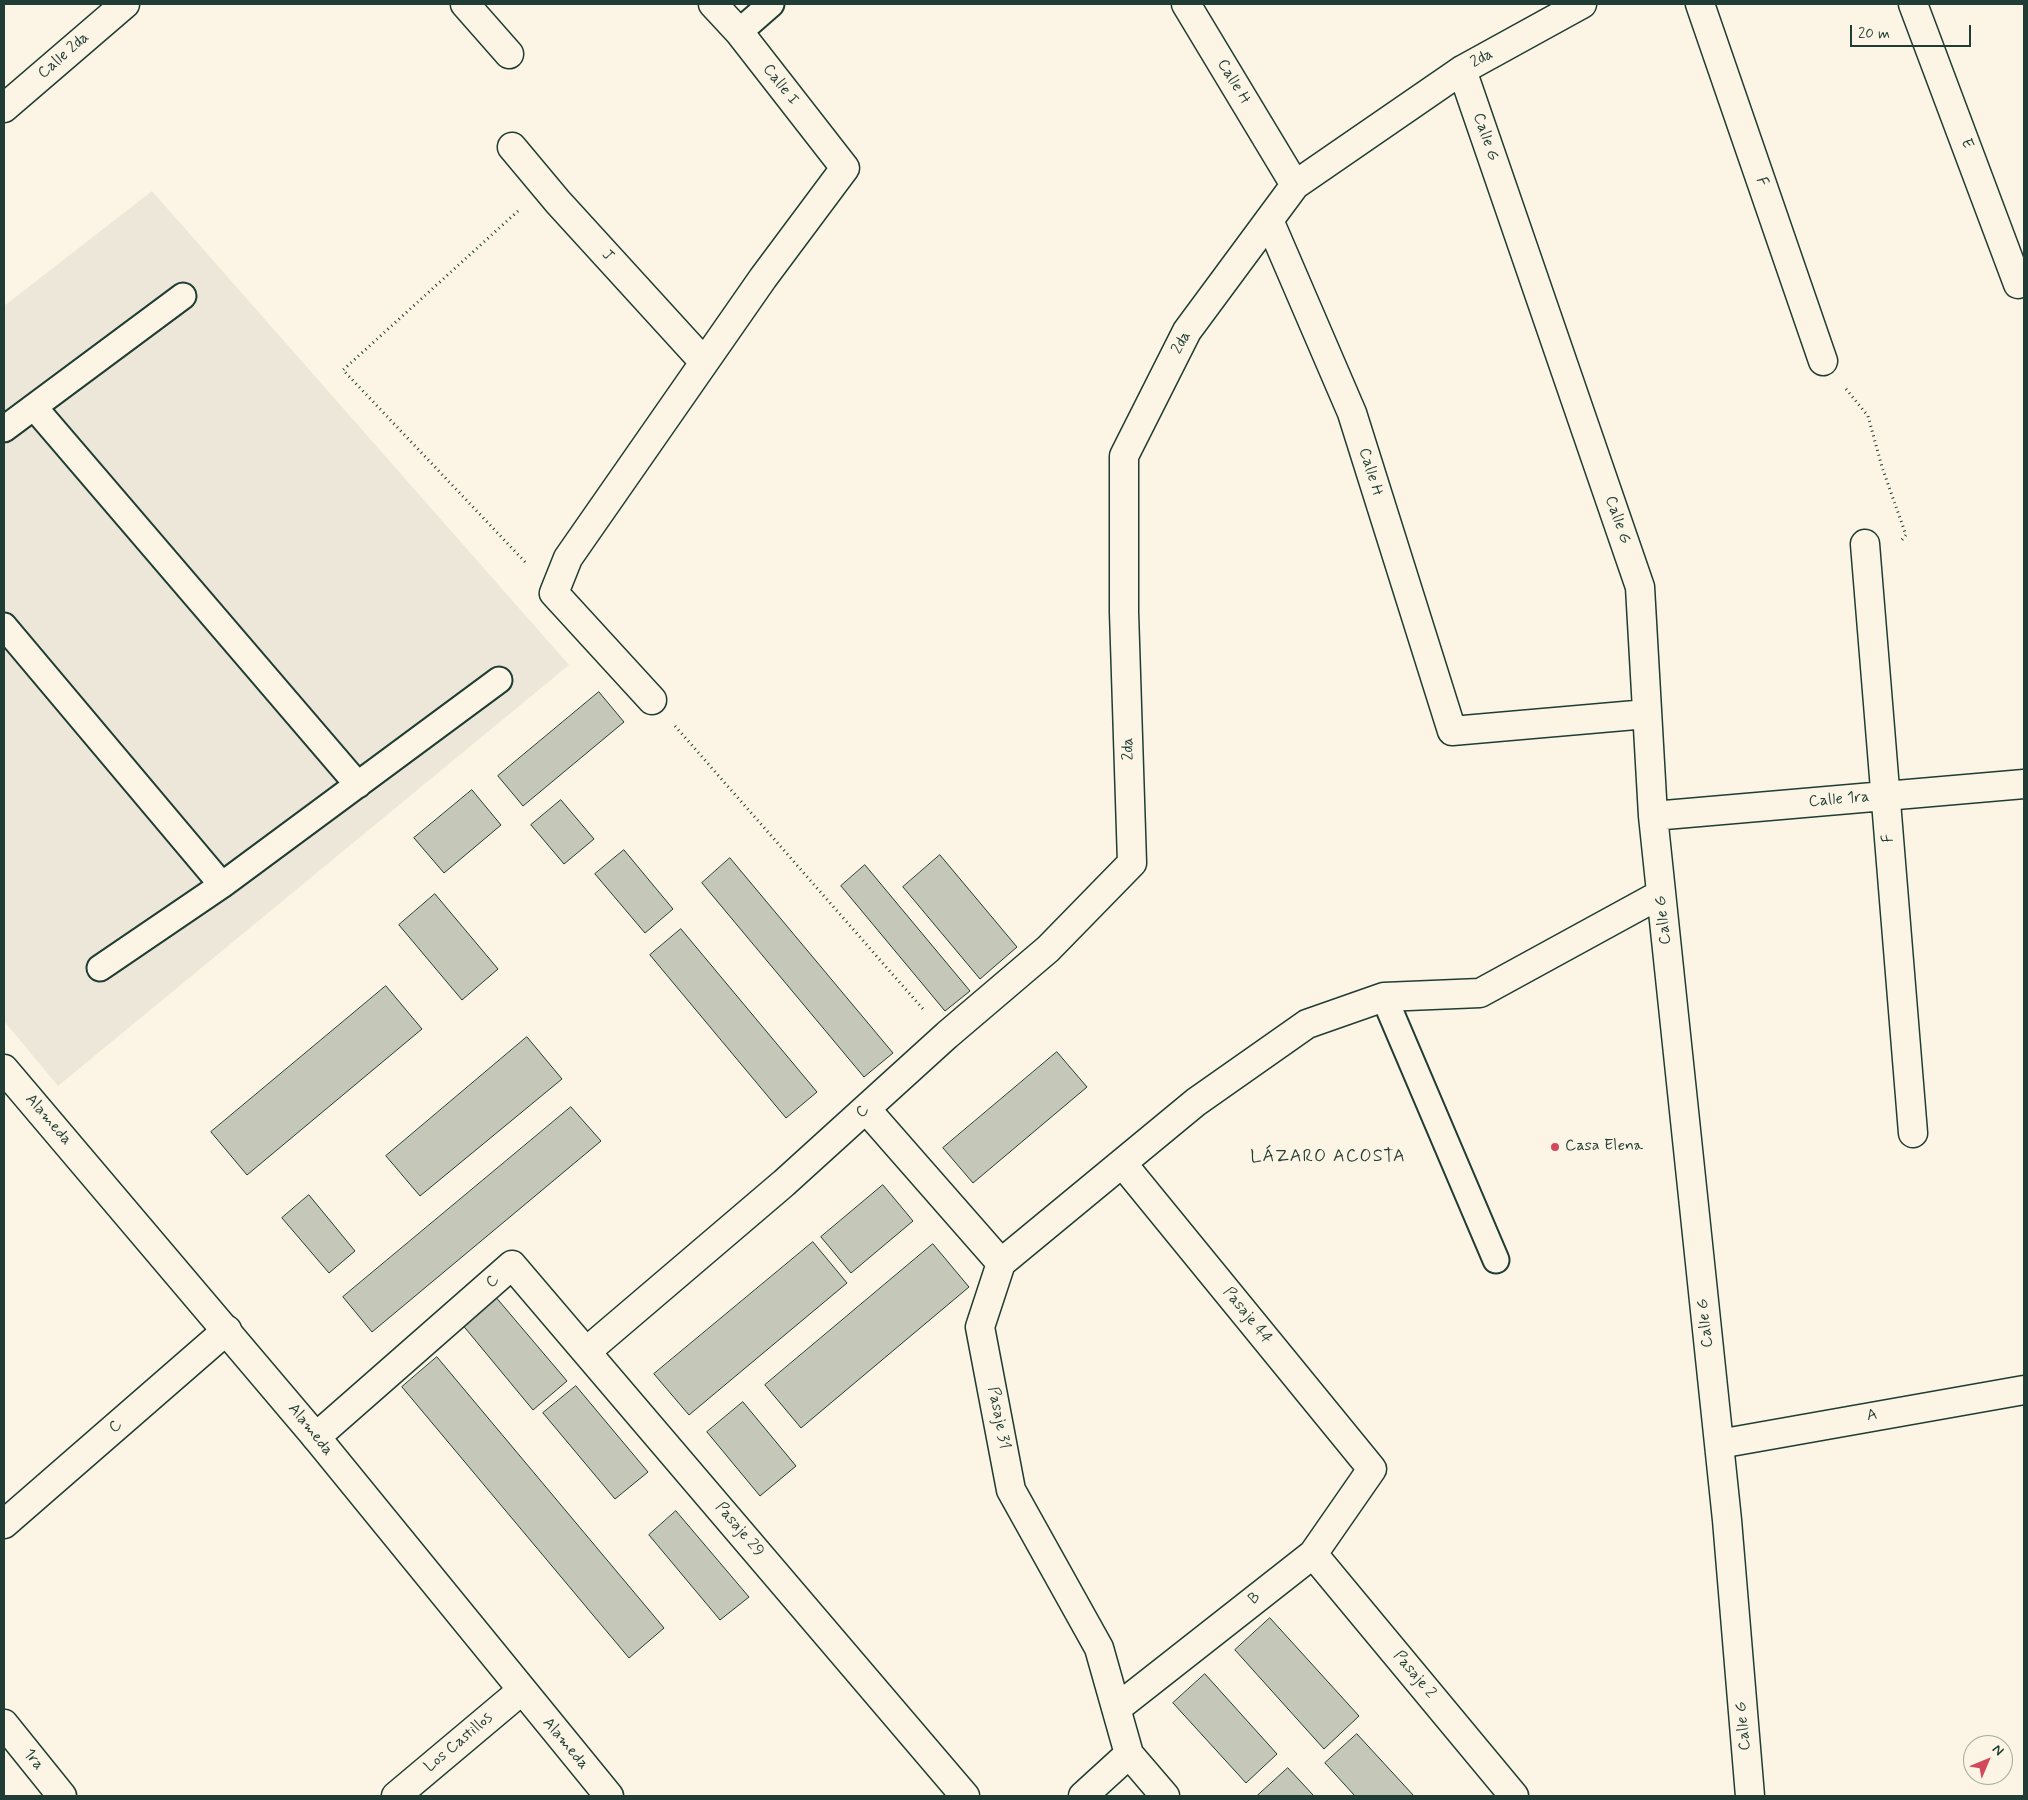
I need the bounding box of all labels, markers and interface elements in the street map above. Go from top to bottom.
scale bar [1853,15,1974,47]
text: 20 m [1858,24,1890,44]
street label: Calle 2da [34,29,94,83]
street label: 2da [1467,45,1497,73]
street label: Calle H [1212,56,1254,108]
street label: Calle I [758,61,802,109]
street label: Calle G [1468,111,1502,163]
street label: E [1955,136,1977,152]
street label: F [1751,175,1771,189]
street label: J [597,246,617,266]
street label: 2da [1168,328,1196,358]
street label: Calle H [1354,446,1386,498]
street label: Calle G [1600,494,1634,546]
street label: 2da [1119,737,1139,761]
street label: Calle 1ra [1808,788,1870,812]
street label: F [1879,833,1899,843]
street label: Calle G [1652,894,1676,946]
street label: Alameda [21,1090,75,1150]
street label: C [852,1101,874,1123]
place label: Casa Elena [1565,1137,1643,1157]
marker: Casa Elena [1549,1141,1561,1153]
district label: LÁZARO ACOSTA [1249,1146,1407,1168]
street label: C [482,1271,504,1293]
street label: Pasaje 44 [1218,1284,1276,1348]
street label: Calle G [1694,1297,1718,1349]
street label: Pasaje 31 [983,1385,1013,1451]
street label: Alameda [283,1400,337,1460]
street label: A [1865,1406,1879,1426]
street label: C [105,1416,127,1438]
street label: Pasaje 29 [710,1499,768,1561]
street label: B [1245,1588,1265,1610]
street label: Pasaje 2 [1389,1647,1439,1703]
street label: Calle G [1732,1701,1756,1751]
street label: Los Castillos [421,1709,497,1777]
street label: Alameda [538,1714,592,1774]
north arrow [1963,1735,2013,1785]
text: N [1988,1740,2008,1760]
street label: 1ra [19,1745,47,1775]

